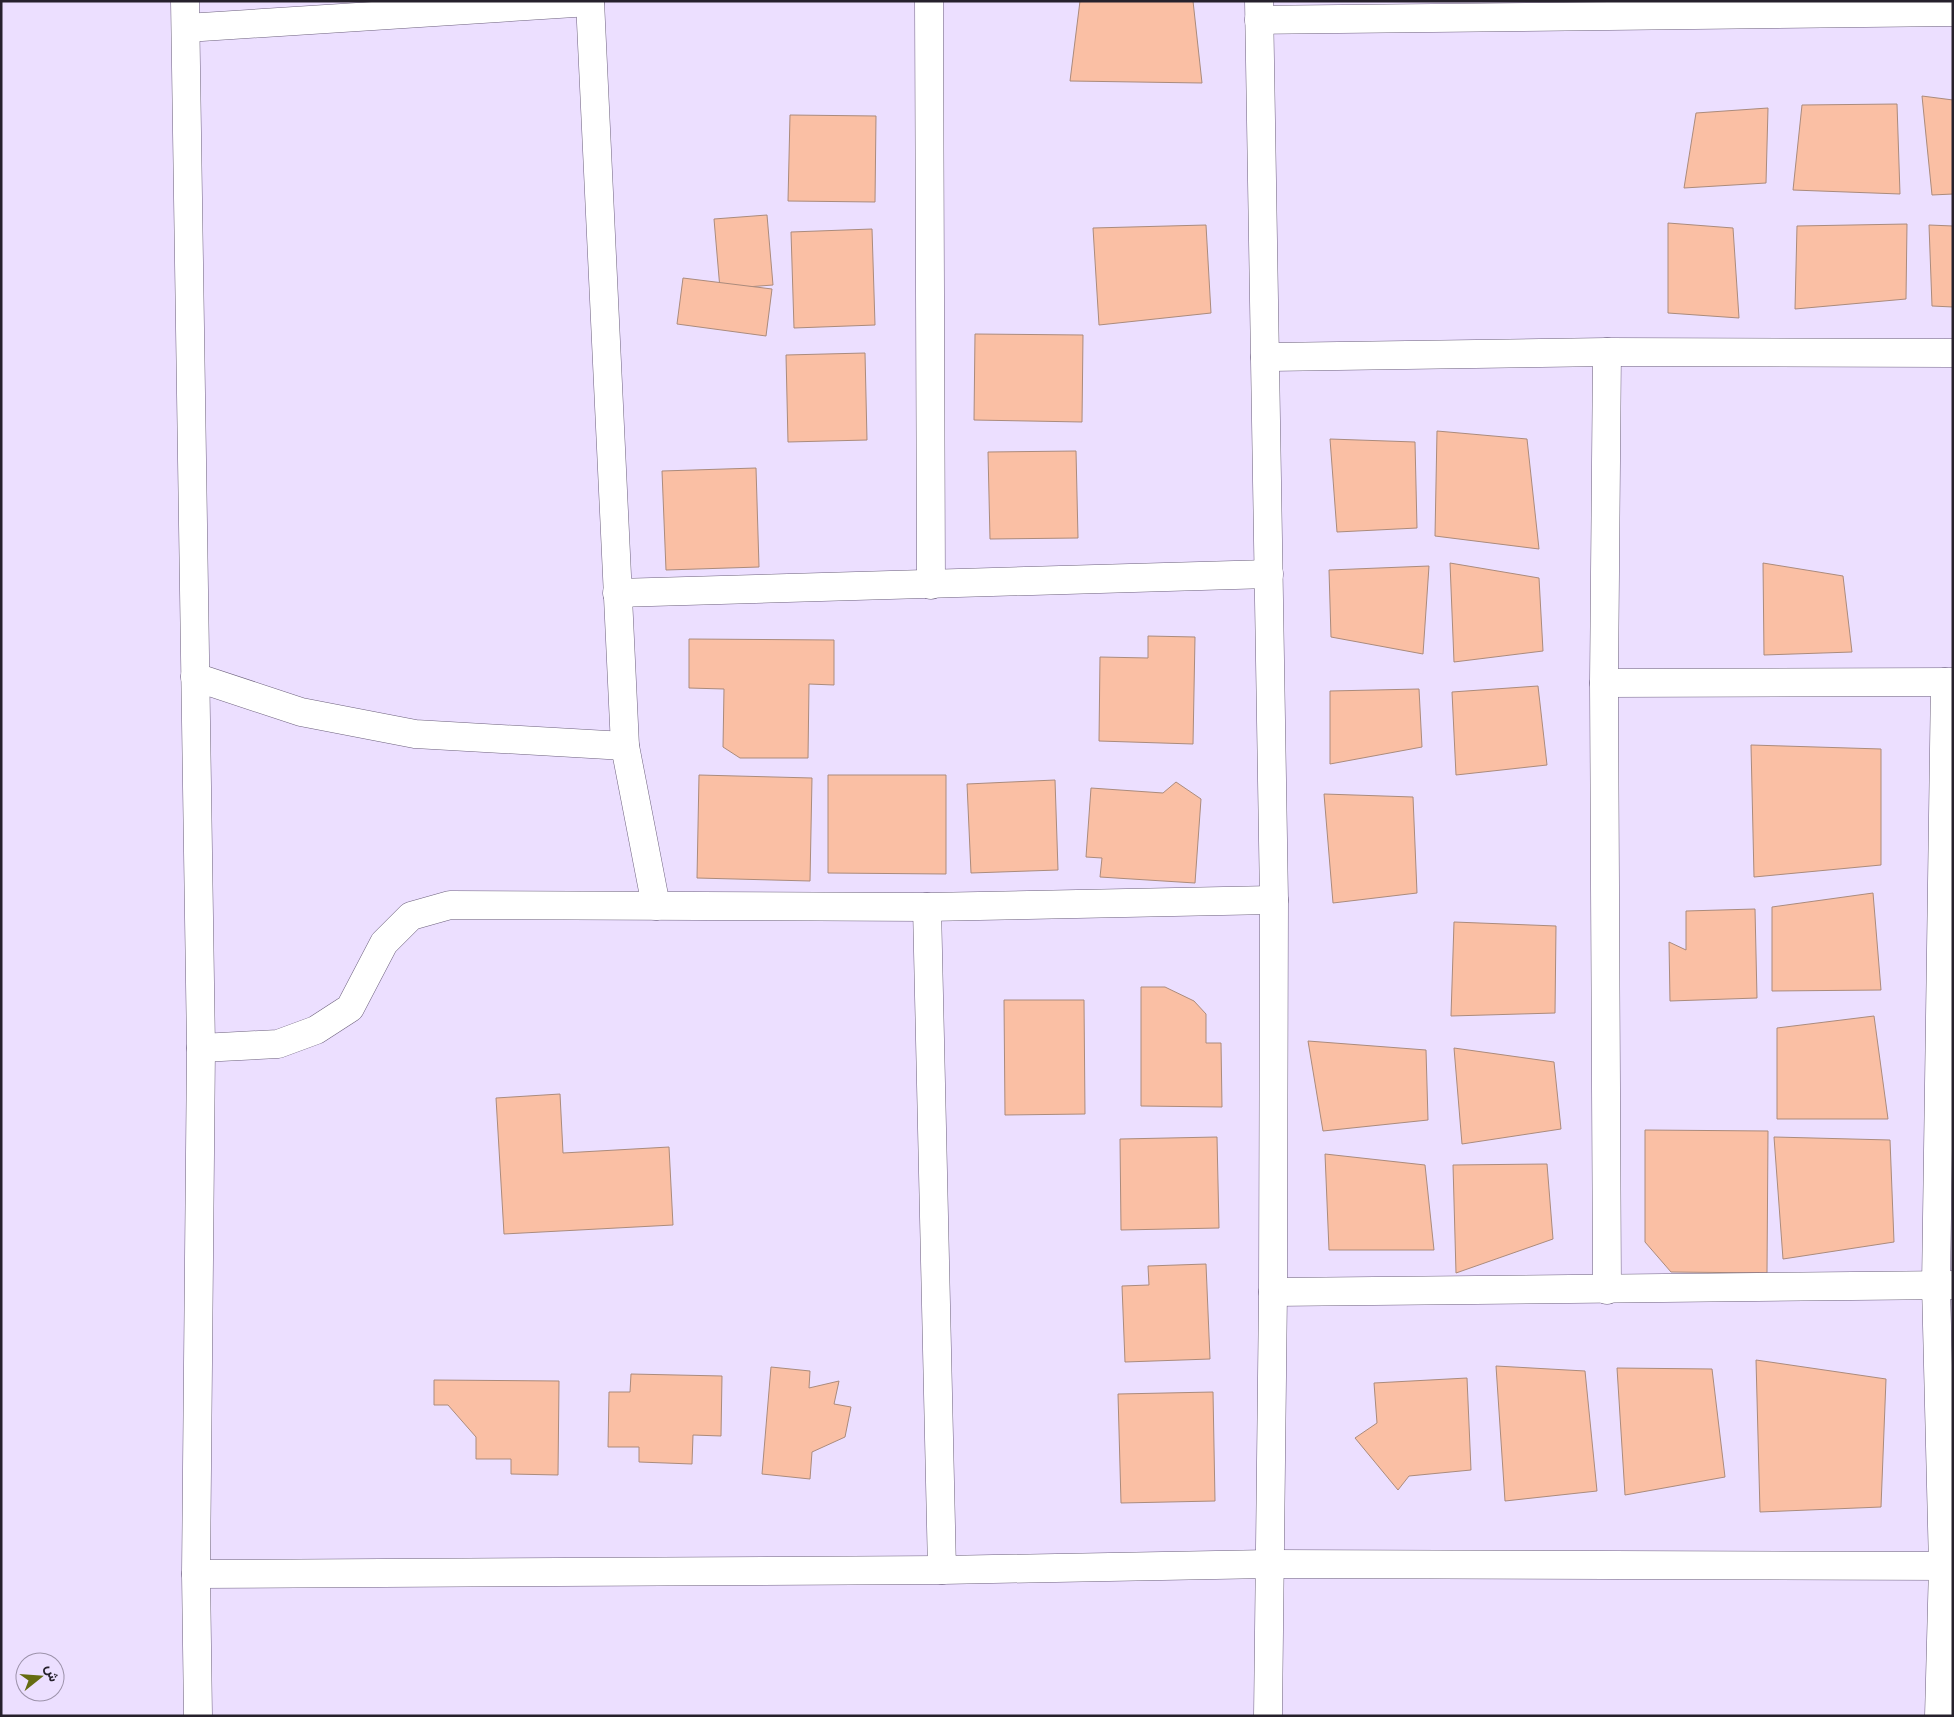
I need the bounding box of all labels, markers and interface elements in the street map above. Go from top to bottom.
north arrow [15,1652,65,1702]
text: ش [41,1663,64,1684]

